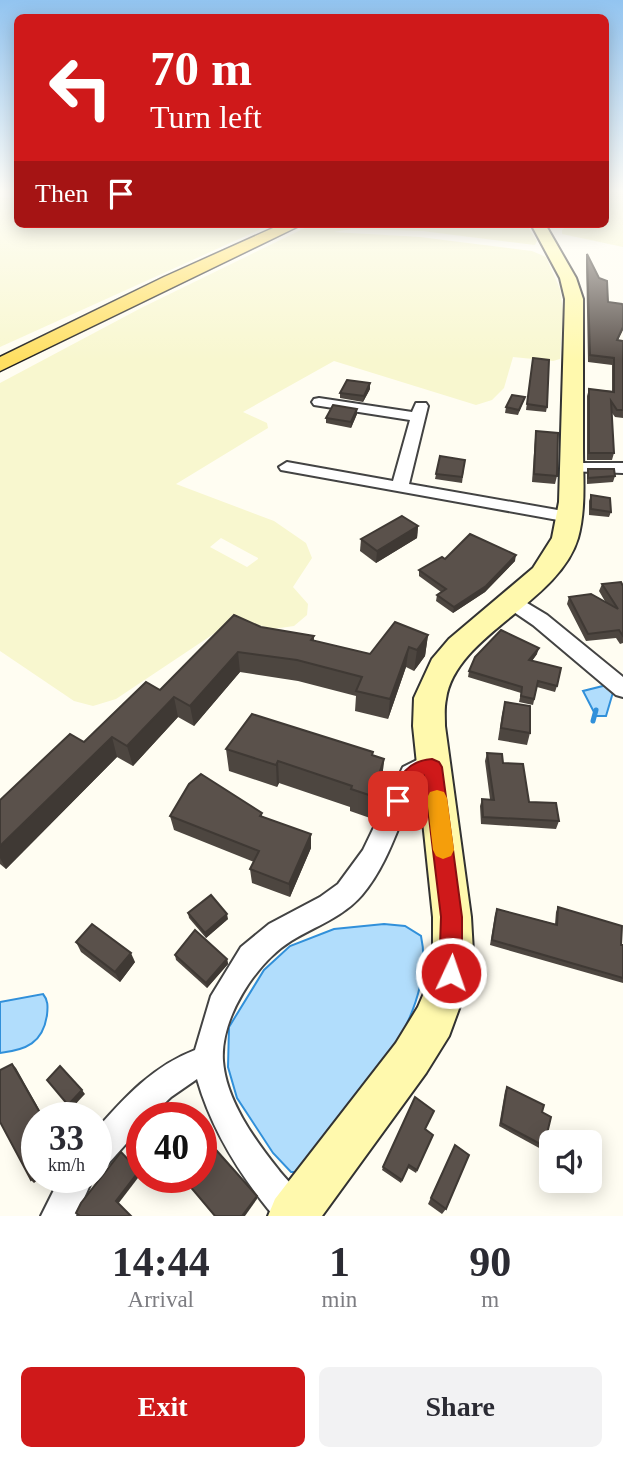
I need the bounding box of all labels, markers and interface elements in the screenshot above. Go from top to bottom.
text: 70 m [150,41,252,96]
icon: left [35,42,126,133]
text: Turn left [150,99,262,135]
icon: arrive [102,175,140,213]
text: Then [35,179,88,208]
pin [368,771,428,831]
icon: arrive [379,782,417,820]
position arrow [414,936,488,1010]
speed limit sign: 40 [126,1102,217,1193]
text: 33 [49,1119,84,1158]
map controls [539,1130,602,1193]
button: sound [539,1130,602,1193]
text: km/h [48,1155,85,1175]
text: 14:44 [112,1239,210,1285]
text: 1 [329,1239,350,1285]
text: 90 [469,1239,511,1285]
text: Arrival [128,1287,194,1312]
text: min [322,1287,357,1312]
text: m [481,1287,499,1312]
button: Exit [21,1367,305,1447]
button: Share [319,1367,602,1447]

